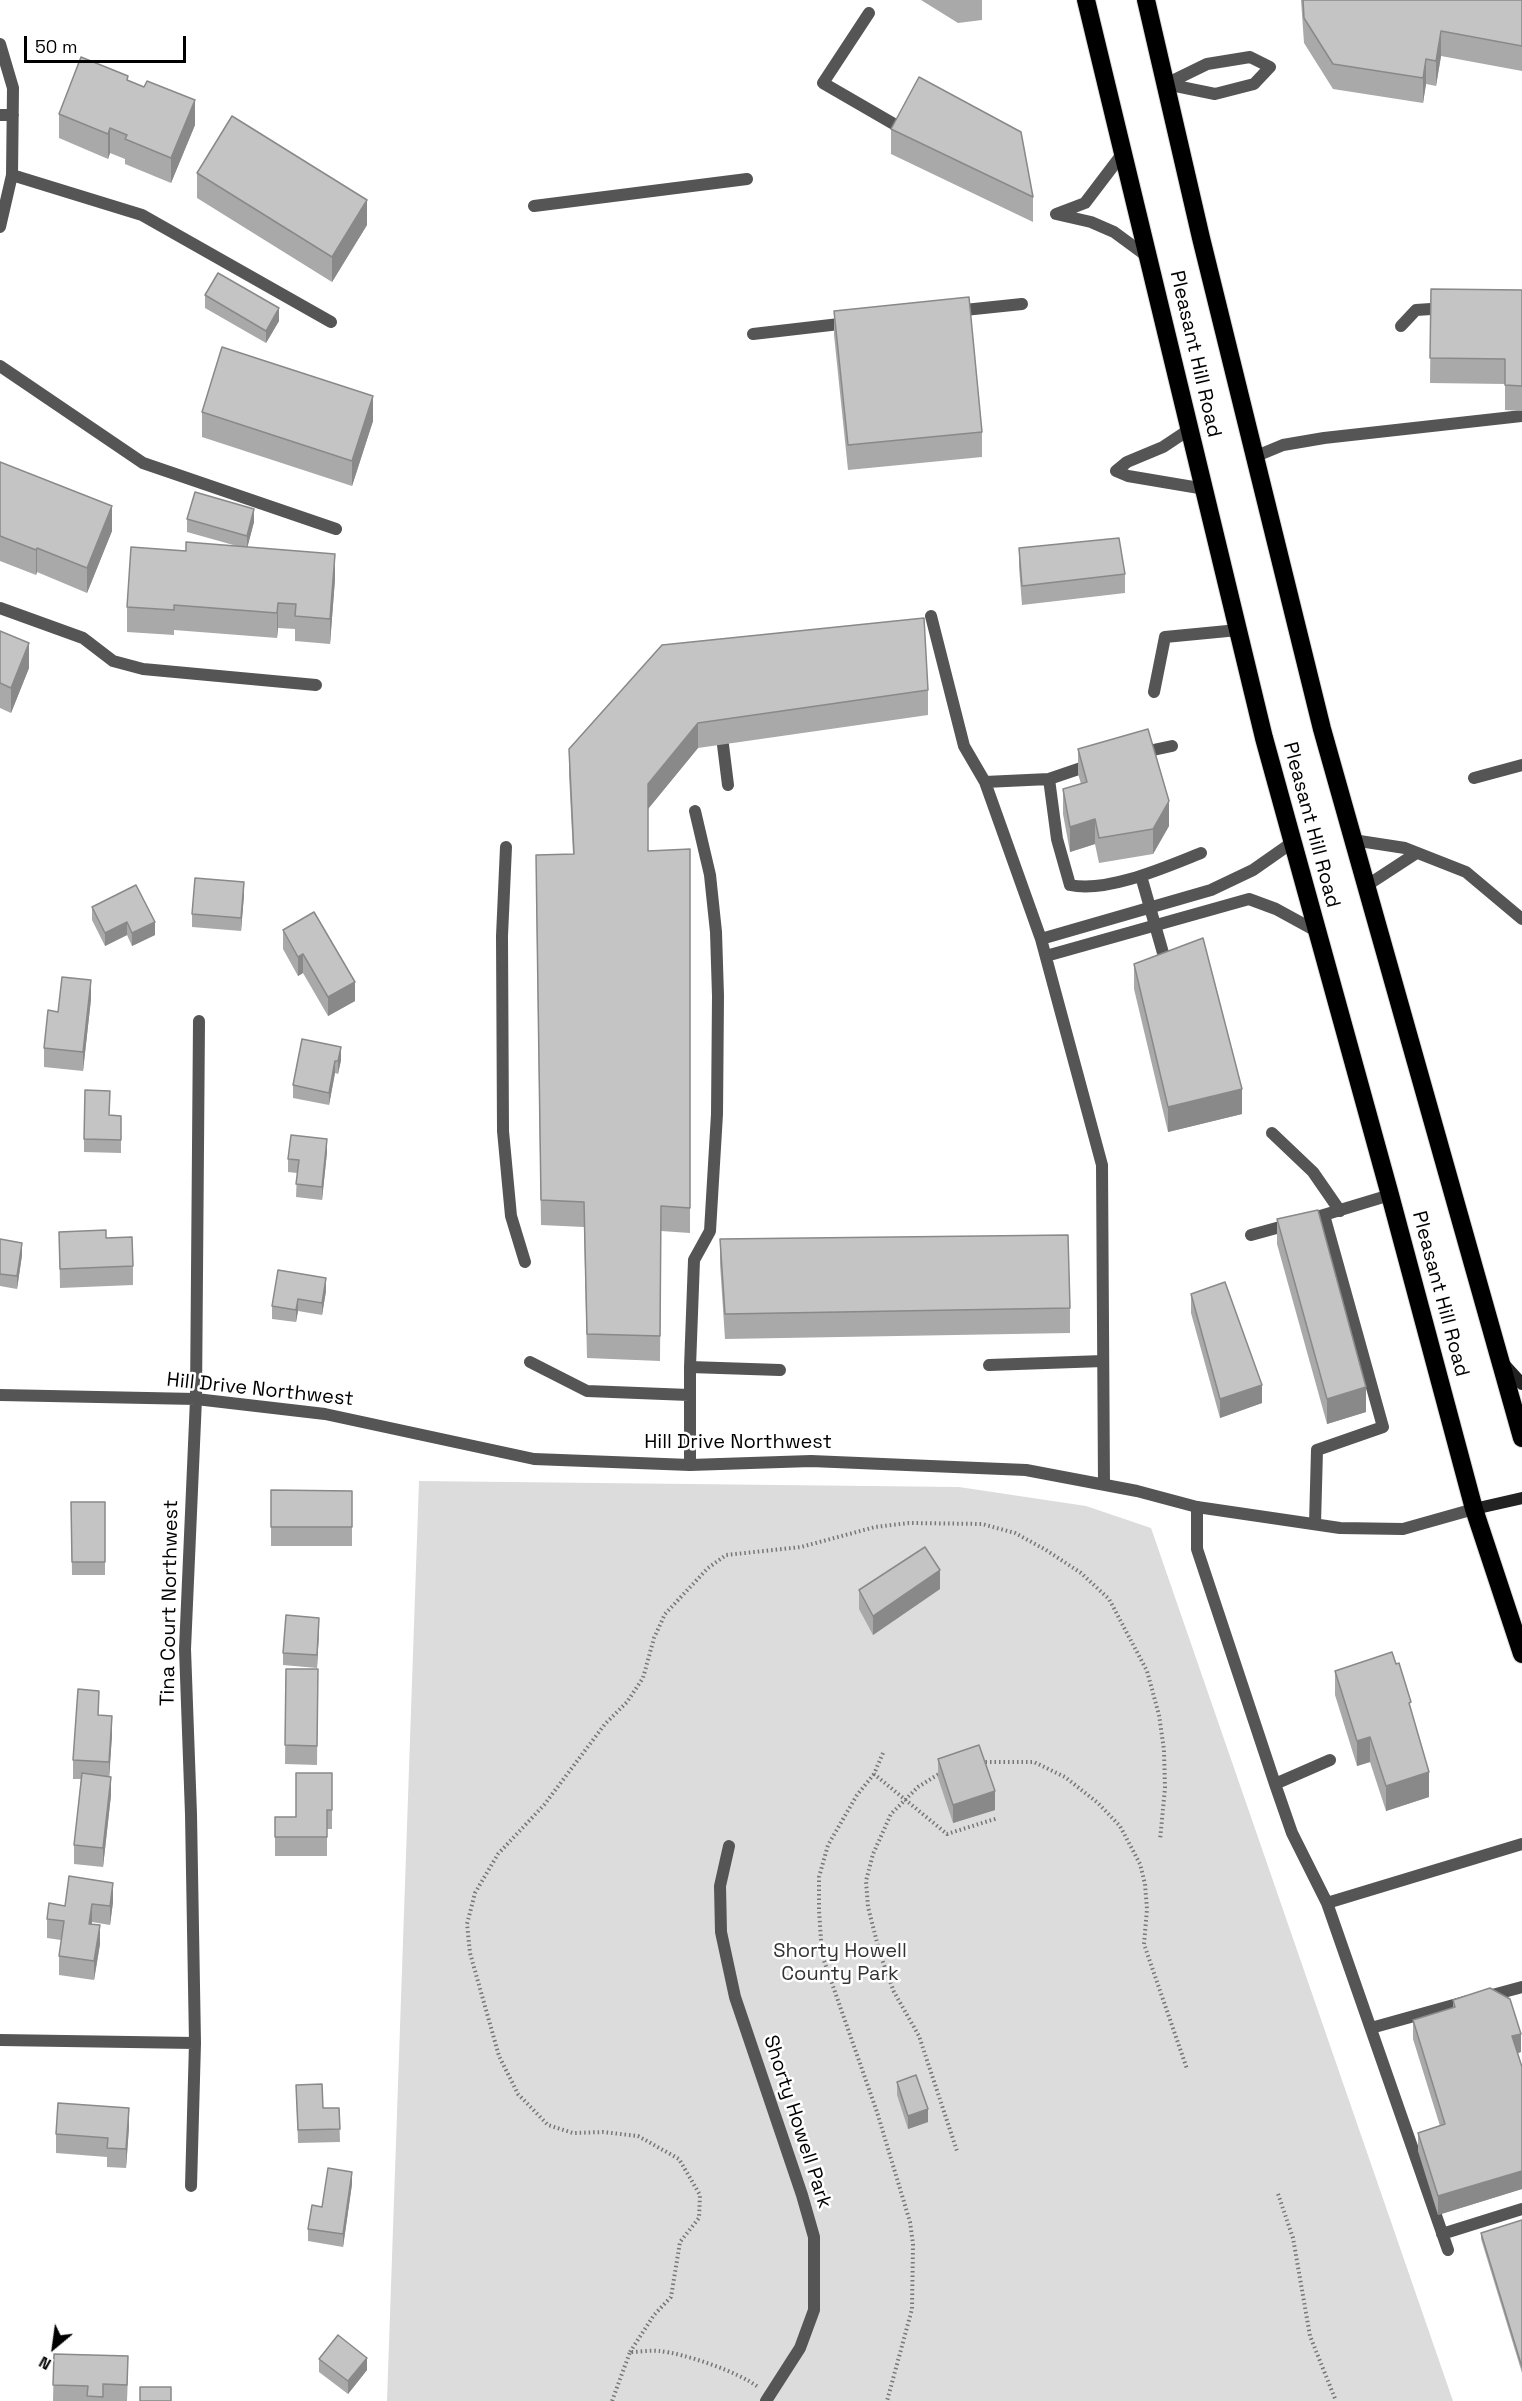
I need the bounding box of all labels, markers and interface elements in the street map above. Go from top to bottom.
scale bar [27,24,189,62]
text: 50 m [35,35,77,58]
street label: Pleasant Hill Road [1164,268,1226,440]
street label: Pleasant Hill Road [1277,740,1345,910]
street label: Pleasant Hill Road [1406,1209,1474,1379]
street label: Hill Drive Northwest [165,1368,355,1412]
street label: Hill Drive Northwest [644,1431,832,1455]
street label: Tina Court Northwest [156,1500,184,1706]
park label: Shorty Howell County Park [773,1940,907,1987]
street label: Shorty Howell Park [758,2032,836,2212]
north arrow [24,2317,84,2377]
text: N [35,2351,55,2375]

